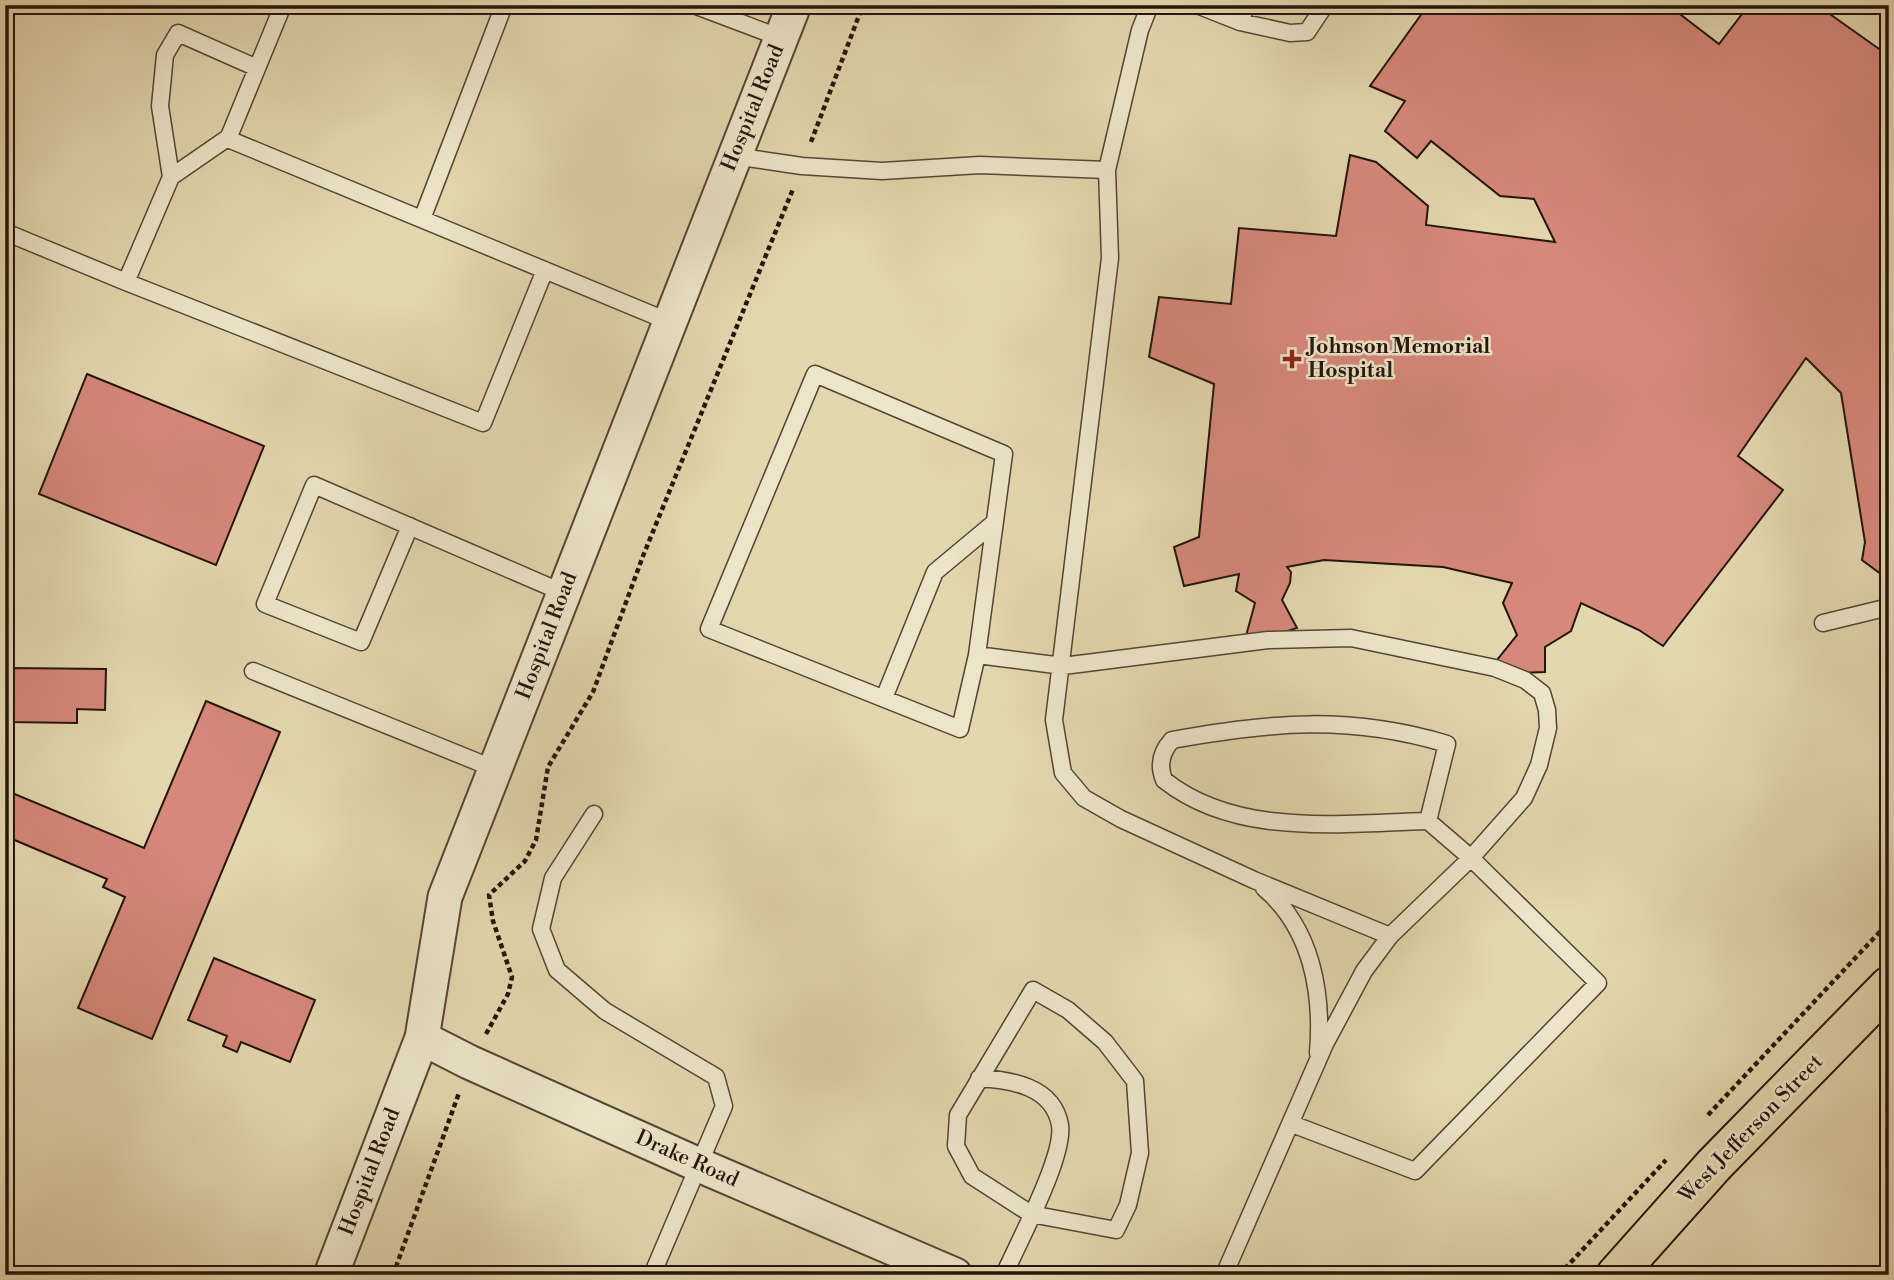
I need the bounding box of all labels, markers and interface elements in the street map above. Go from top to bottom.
street label: Hospital Road [716,41,790,175]
place label: Johnson Memorial Hospital [1305,334,1490,384]
marker: Johnson Memorial Hospital [1282,349,1302,369]
street label: Hospital Road [511,569,583,703]
street label: West Jefferson Street [1673,1049,1829,1210]
street label: Hospital Road [334,1105,406,1239]
street label: Drake Road [631,1125,743,1193]

